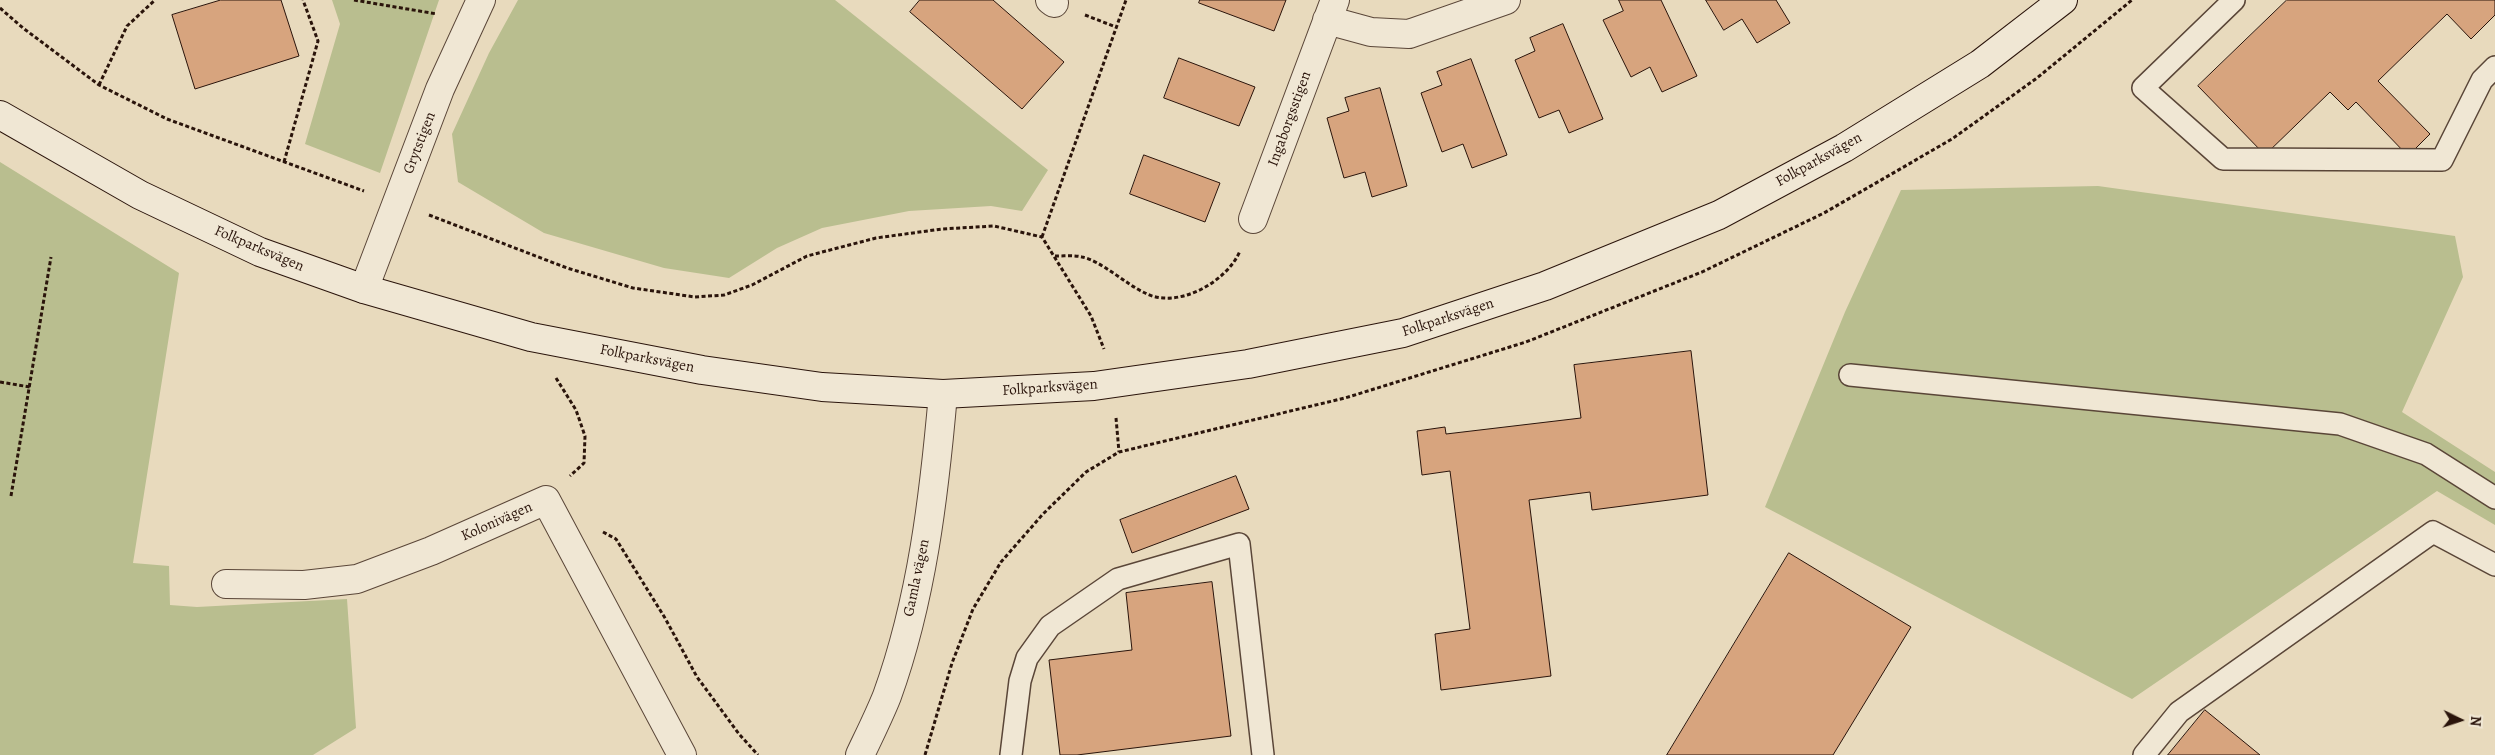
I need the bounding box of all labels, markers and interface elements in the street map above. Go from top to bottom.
street label: Ingaborgsstigen [1264,69,1316,169]
street label: Grytstigen [400,109,440,177]
street label: Folkparksvägen [1773,129,1865,191]
street label: Folkparksvägen [211,222,307,276]
street label: Folkparksvägen [1400,295,1496,341]
street label: Folkparksvägen [598,341,696,377]
street label: Folkparksvägen [1002,376,1098,400]
street label: Kolonivägen [459,498,535,546]
street label: Gamla vägen [900,538,934,618]
north arrow [2435,695,2485,745]
text: N [2466,715,2485,727]

